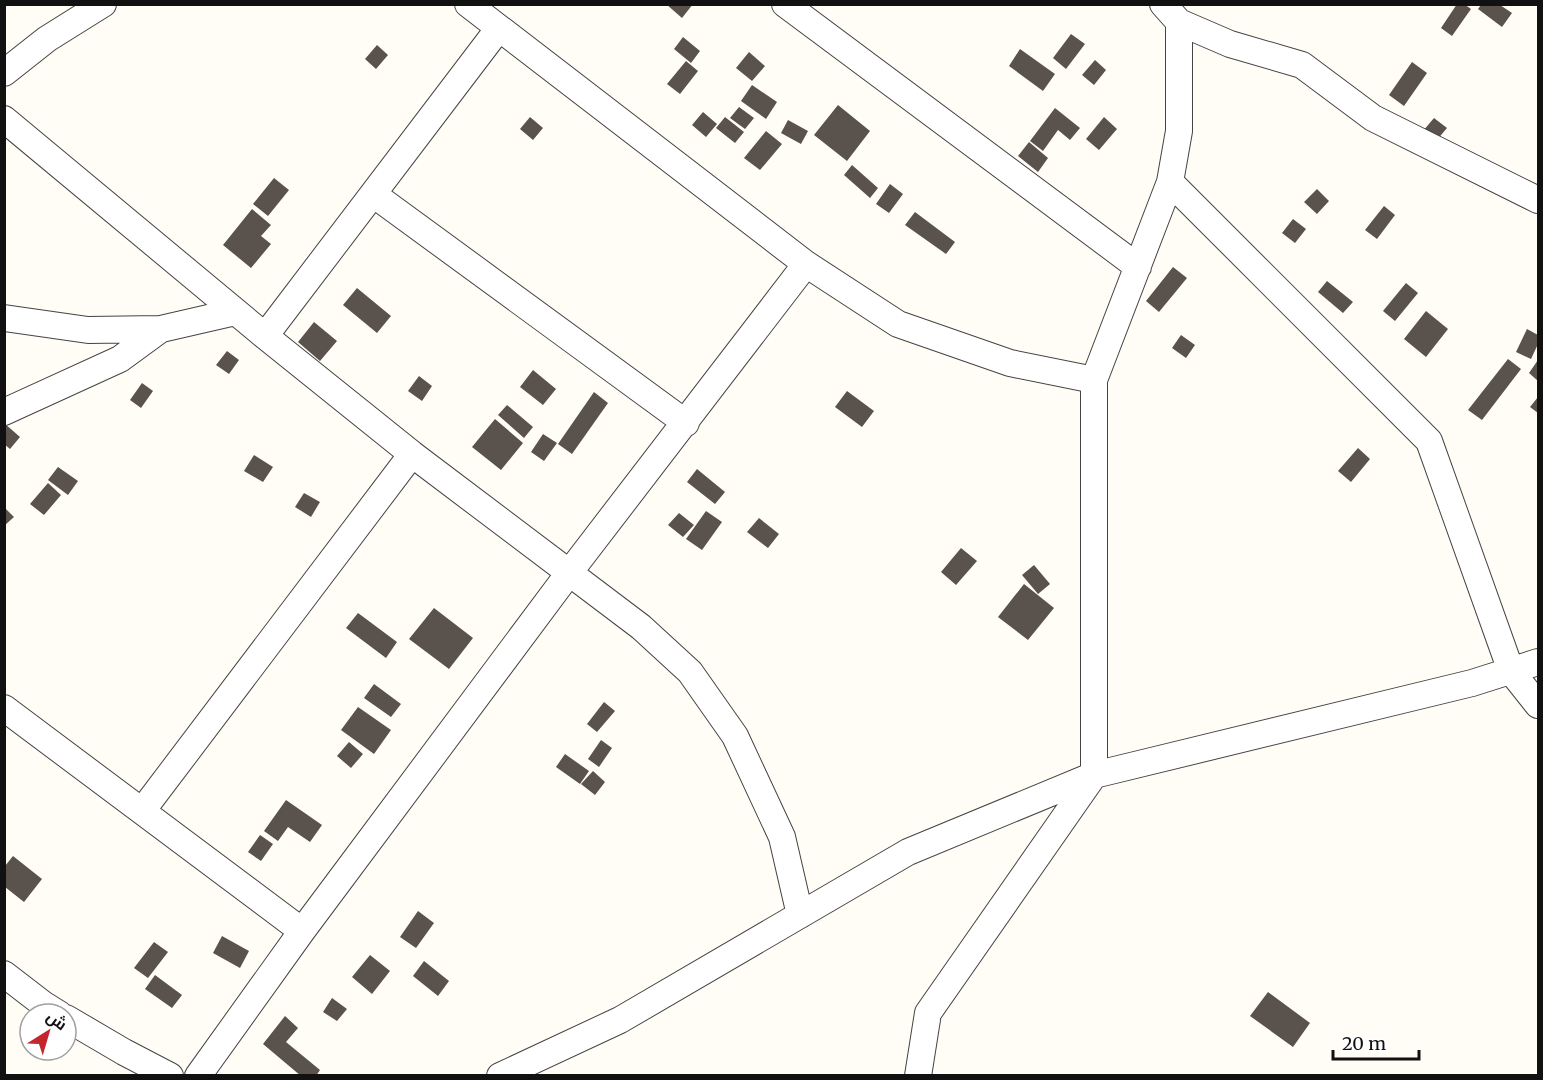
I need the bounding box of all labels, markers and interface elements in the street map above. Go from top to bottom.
north arrow [18,1002,78,1062]
text: ش [43,1006,71,1034]
scale bar [1333,1023,1418,1061]
text: 20 m [1342,1032,1386,1055]

